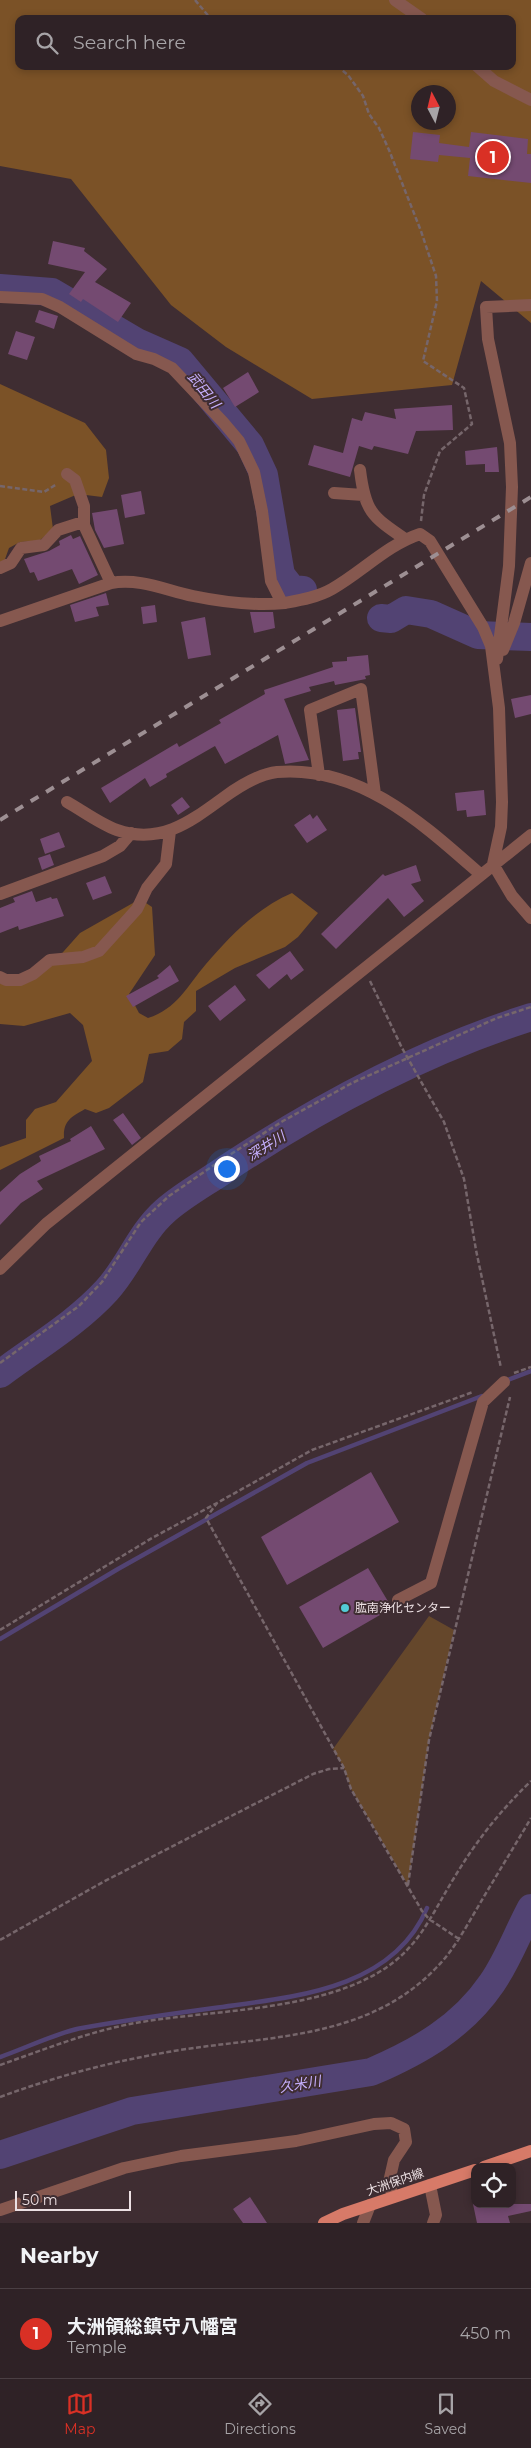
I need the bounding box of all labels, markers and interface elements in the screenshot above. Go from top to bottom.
search box [15,15,516,70]
icon: search [33,29,61,57]
text: Search here [73,31,186,54]
north arrow [411,85,456,130]
pin: 1 [477,138,509,176]
water label: 武田川 [184,368,225,414]
water label: 深井川 [243,1126,290,1165]
your location [214,1156,240,1182]
place label: 肱南浄化センター [355,1600,451,1615]
marker: 肱南浄化センター [339,1602,351,1614]
water label: 久米川 [278,2072,324,2096]
map controls [471,2163,516,2208]
button: locate [471,2163,516,2208]
street label: 大洲保内線 [364,2165,426,2198]
scale bar [15,2188,131,2211]
text: 50 m [22,2191,58,2209]
text: Nearby [20,2243,99,2268]
text: 大洲領総鎮守八幡宮 [67,2315,238,2338]
text: 1 [33,2324,39,2343]
text: 450 m [460,2324,511,2343]
text: Temple [67,2338,127,2357]
tab: Map [64,2390,95,2438]
tab: Directions [224,2390,296,2438]
tab: Saved [425,2390,467,2438]

